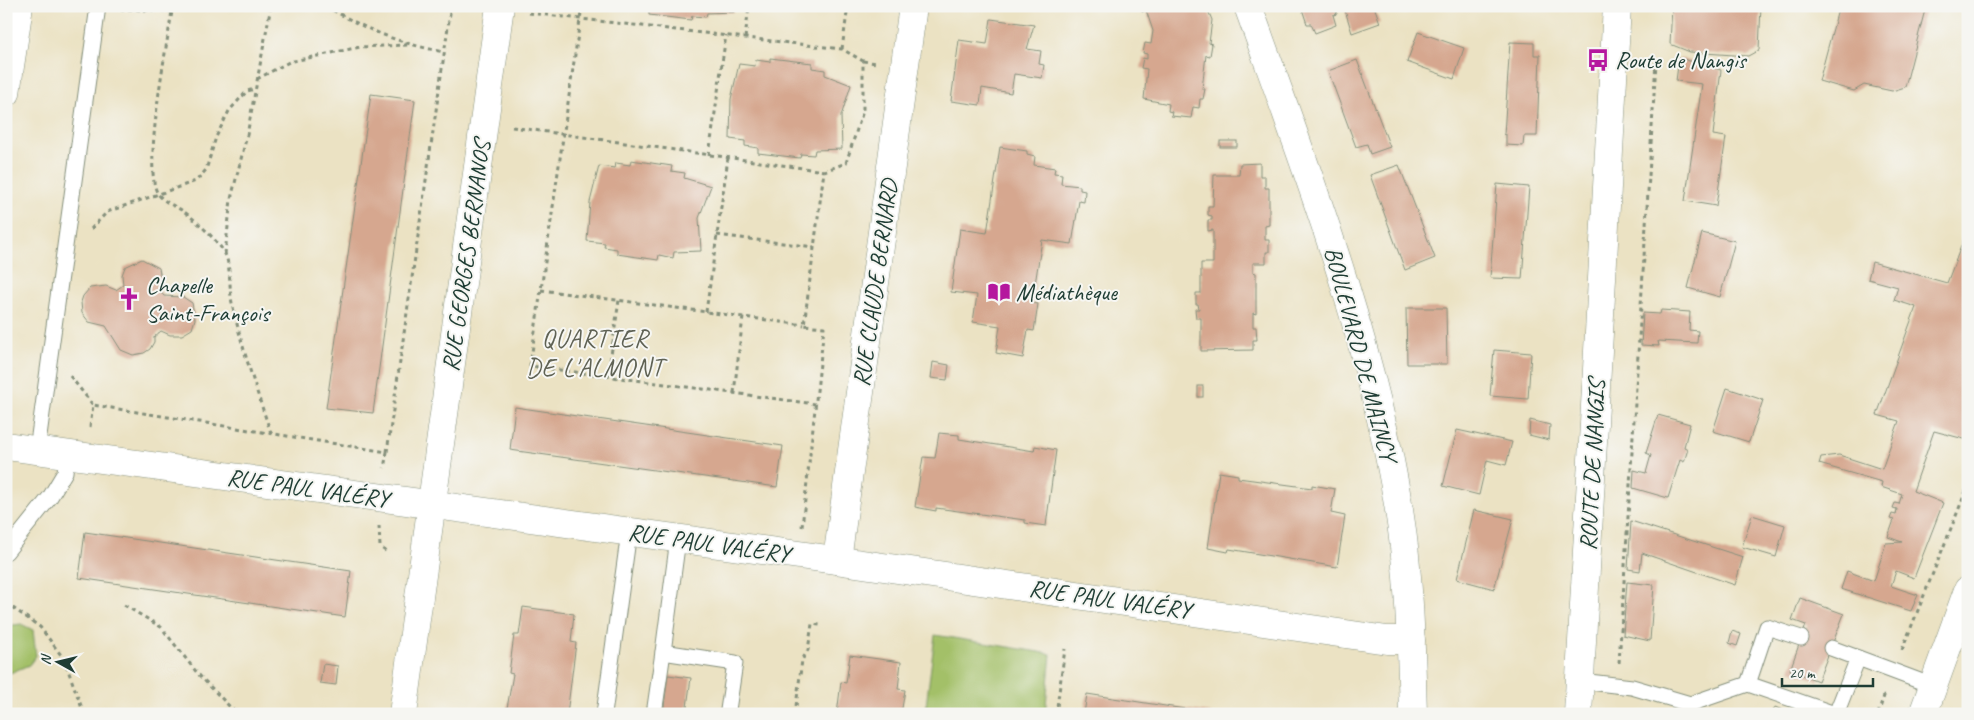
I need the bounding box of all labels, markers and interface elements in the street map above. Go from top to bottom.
place label: Route de Nangis [1615,45,1747,75]
bus stop icon: Route de Nangis [1585,47,1611,73]
street label: RUE GEORGES BERNANOS [435,135,498,373]
street label: RUE CLAUDE BERNARD [846,176,905,388]
street label: BOULEVARD DE MAINCY [1318,243,1405,469]
place label: Chapelle Saint-François [146,270,272,328]
place label: Médiathèque [1016,277,1119,307]
library icon: Médiathèque [986,279,1012,305]
church icon: Chapelle Saint-François [116,286,142,312]
district label: QUARTIER DE L'ALMONT [526,323,669,384]
street label: ROUTE DE NANGIS [1573,375,1612,551]
street label: RUE PAUL VALÉRY [225,462,395,515]
street label: RUE PAUL VALÉRY [626,517,796,570]
street label: RUE PAUL VALÉRY [1027,573,1197,626]
north arrow [32,638,82,688]
text: N [37,652,55,666]
scale bar [1782,655,1873,687]
text: 20 m [1789,664,1816,683]

